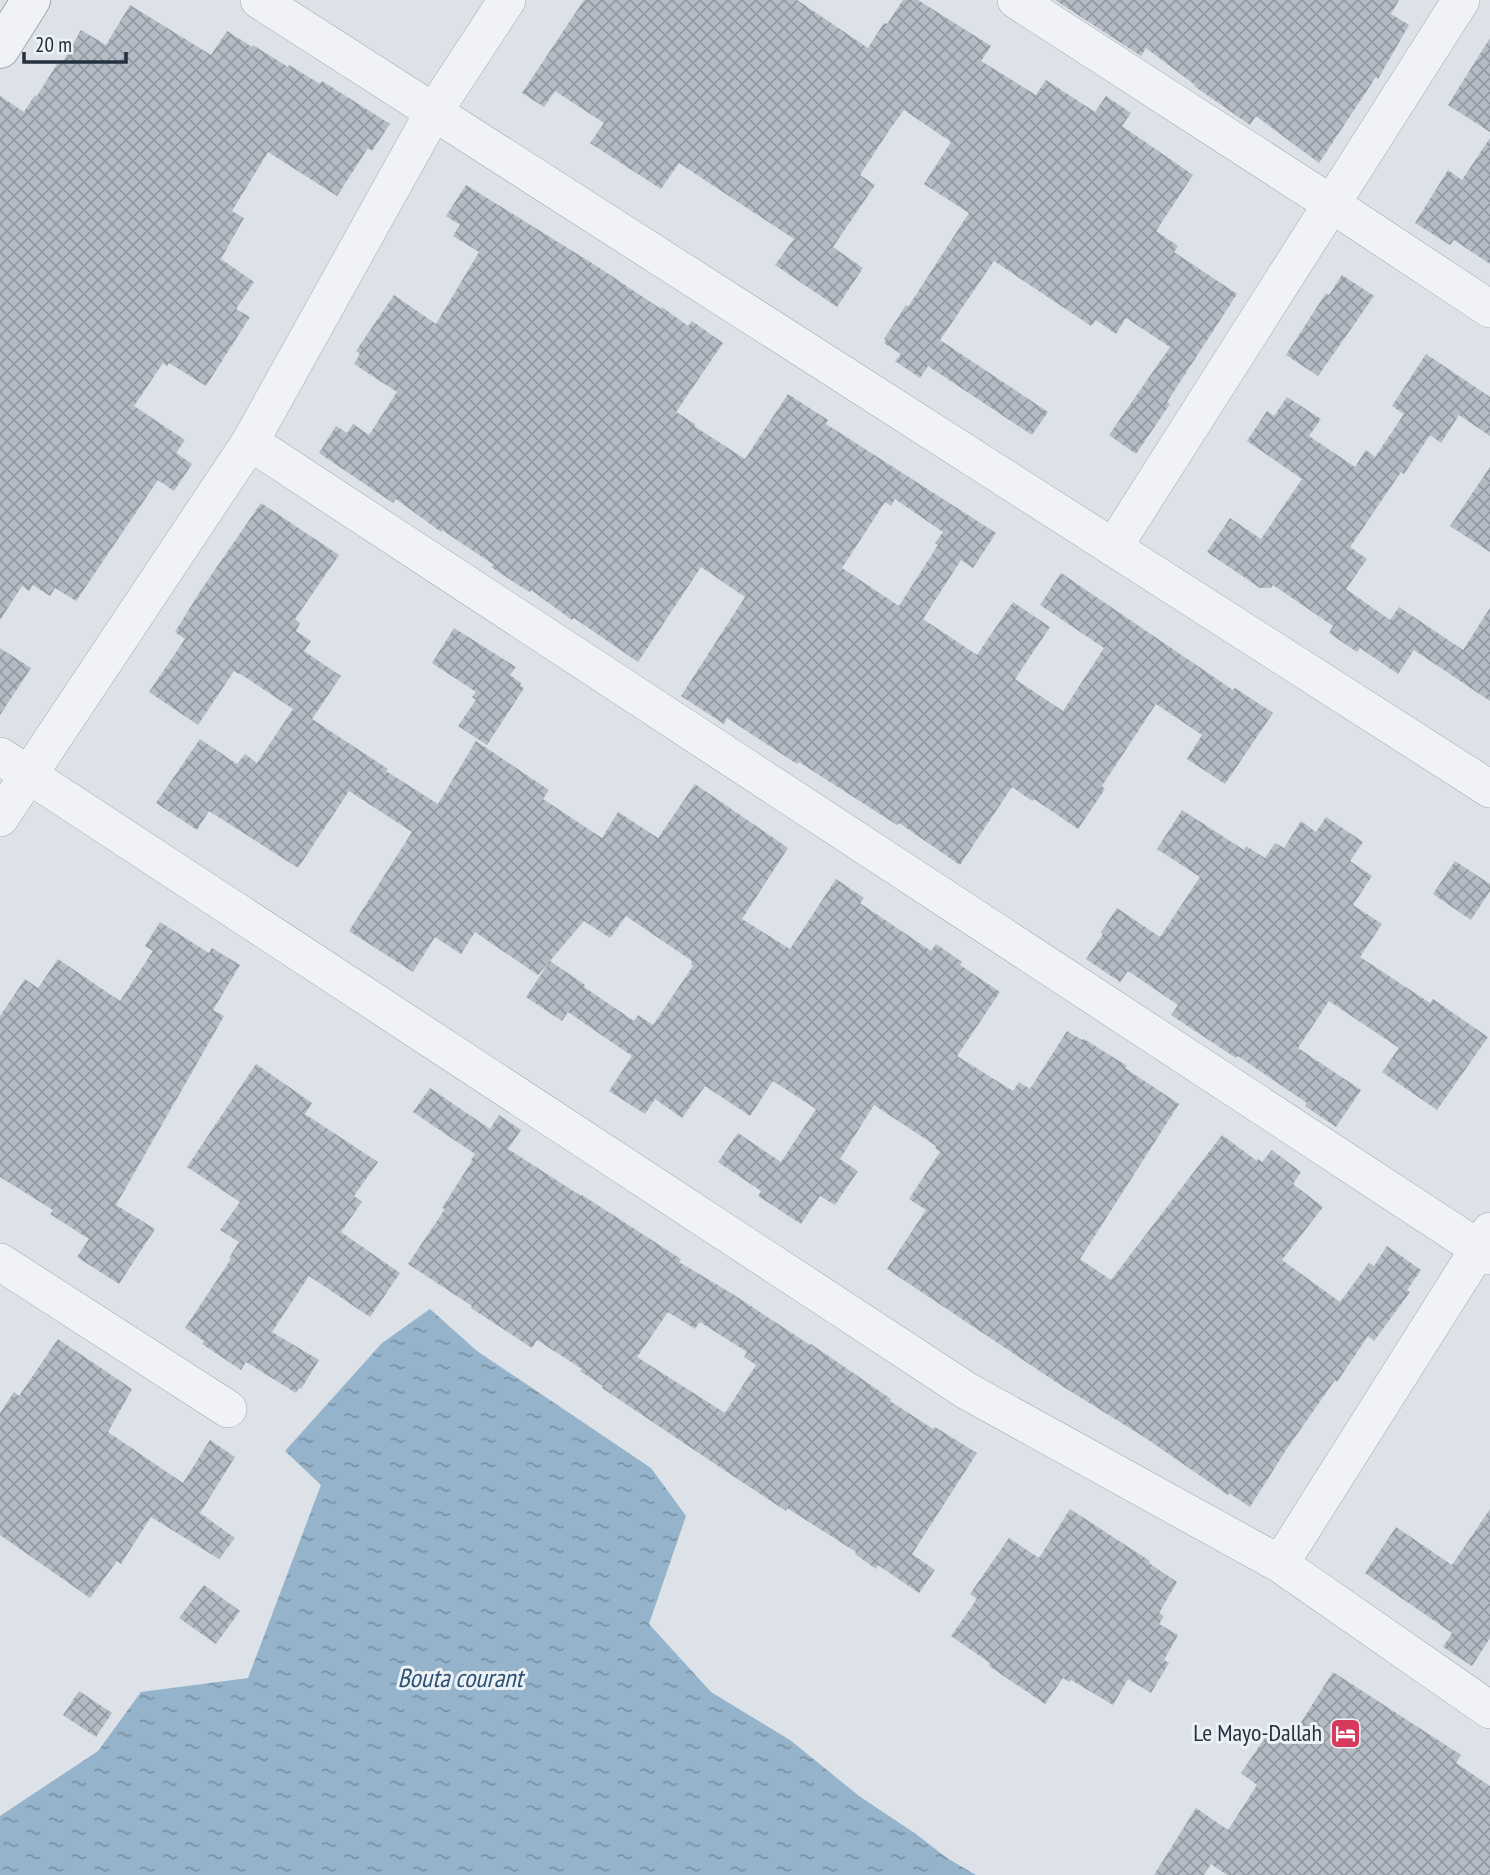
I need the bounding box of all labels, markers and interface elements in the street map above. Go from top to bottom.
scale bar [24,21,126,65]
text: 20 m [35,31,72,58]
water label: Bouta courant [397,1661,525,1694]
hotel icon: Le Mayo-Dallah [1328,1716,1362,1750]
place label: Le Mayo-Dallah [1193,1717,1322,1748]

